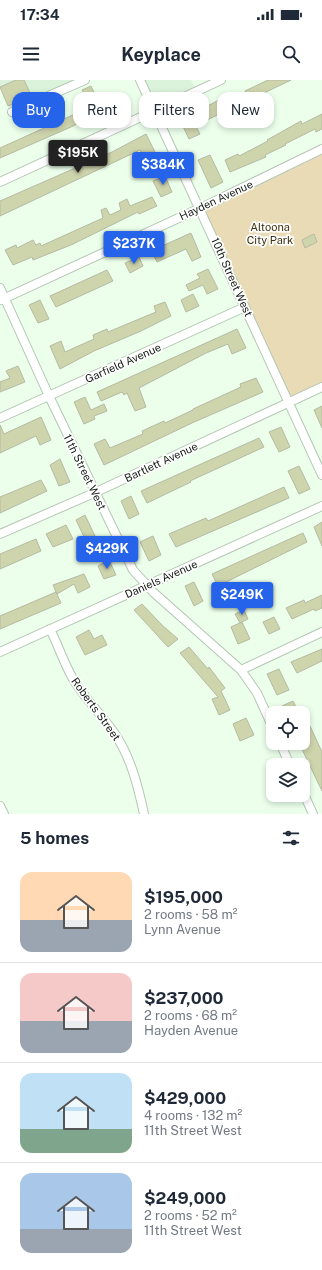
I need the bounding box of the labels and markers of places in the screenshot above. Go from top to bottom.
pin: $195K [50,140,106,174]
pin: $384K [135,152,191,186]
pin: $237K [106,231,162,265]
pin: $429K [79,536,135,570]
pin: $249K [214,582,270,616]

